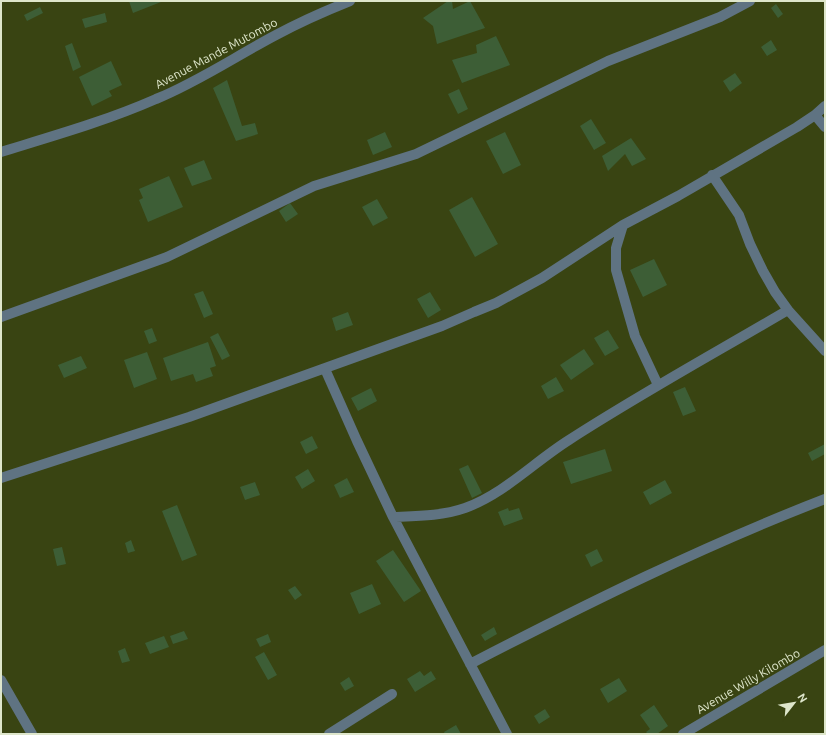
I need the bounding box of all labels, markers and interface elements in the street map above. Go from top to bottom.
street label: Avenue Mande Mutombo [153,15,279,91]
street label: Avenue Willy Kilombo [694,646,802,716]
north arrow [774,683,814,723]
text: N [795,691,810,704]

